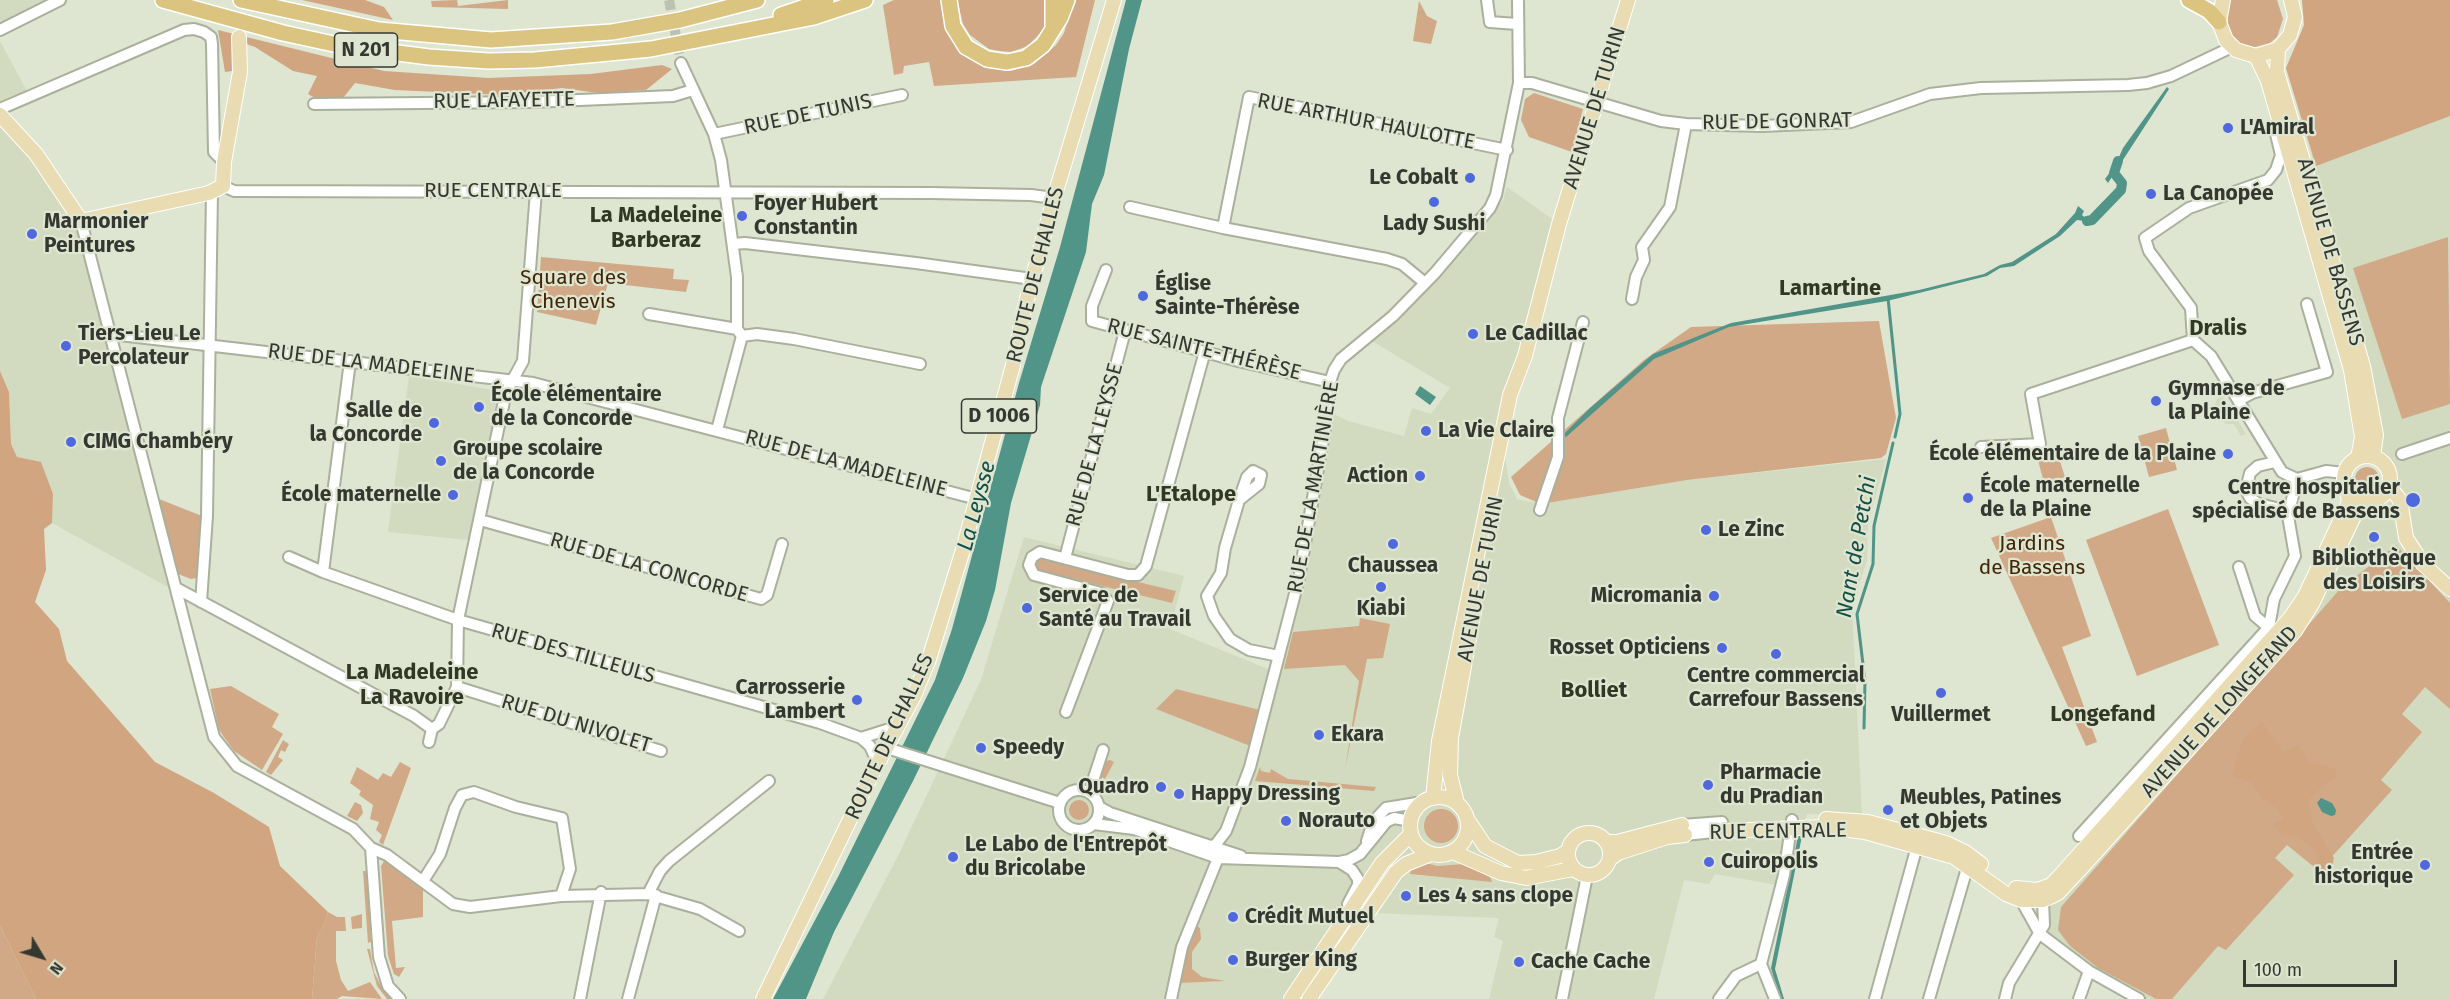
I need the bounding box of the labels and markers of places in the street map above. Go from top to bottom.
place label: L'Amiral [2240,115,2314,141]
marker: L'Amiral [2221,121,2235,135]
place label: Le Cobalt [1369,165,1458,191]
marker: Le Cobalt [1463,171,1477,185]
place label: La Canopée [2163,181,2274,207]
marker: La Canopée [2144,187,2158,201]
place label: Foyer Hubert Constantin [754,191,878,241]
marker: Lady Sushi [1427,195,1441,209]
place label: Marmonier Peintures [44,209,148,259]
marker: Foyer Hubert Constantin [735,209,749,223]
place label: Lady Sushi [1383,211,1485,237]
marker: Marmonier Peintures [25,227,39,241]
place label: Église Sainte-Thérèse [1155,271,1300,321]
marker: Église Sainte-Thérèse [1136,289,1150,303]
place label: Tiers-Lieu Le Percolateur [78,321,201,371]
place label: Le Cadillac [1485,321,1588,347]
marker: Le Cadillac [1466,327,1480,341]
marker: Tiers-Lieu Le Percolateur [59,339,73,353]
place label: Gymnase de la Plaine [2168,376,2284,426]
place label: École élémentaire de la Concorde [491,382,662,432]
marker: Gymnase de la Plaine [2149,394,2163,408]
place label: Salle de la Concorde [309,398,422,448]
marker: École élémentaire de la Concorde [472,400,486,414]
marker: Salle de la Concorde [427,416,441,430]
place label: La Vie Claire [1438,418,1554,444]
marker: La Vie Claire [1419,424,1433,438]
place label: CIMG Chambéry [83,429,233,455]
marker: CIMG Chambéry [64,435,78,449]
place label: Groupe scolaire de la Concorde [453,436,603,486]
place label: École élémentaire de la Plaine [1929,441,2216,467]
marker: École élémentaire de la Plaine [2221,447,2235,461]
marker: Groupe scolaire de la Concorde [434,454,448,468]
place label: Action [1347,463,1408,489]
marker: Action [1413,469,1427,483]
place label: École maternelle de la Plaine [1980,473,2140,523]
place label: Centre hospitalier spécialisé de Bassens [2192,475,2400,525]
place label: École maternelle [281,482,441,508]
marker: École maternelle [446,488,460,502]
marker: École maternelle de la Plaine [1961,491,1975,505]
marker: Centre hospitalier spécialisé de Bassens [2404,491,2422,509]
place label: Le Zinc [1718,517,1784,543]
marker: Le Zinc [1699,523,1713,537]
marker: Bibliothèque des Loisirs [2367,530,2381,544]
marker: Chaussea [1386,537,1400,551]
place label: Bibliothèque des Loisirs [2312,546,2436,596]
place label: Chaussea [1348,553,1438,579]
marker: Kiabi [1374,580,1388,594]
place label: Service de Santé au Travail [1039,583,1191,633]
place label: Micromania [1591,583,1702,609]
marker: Micromania [1707,589,1721,603]
place label: Kiabi [1356,596,1406,622]
marker: Service de Santé au Travail [1020,601,1034,615]
place label: Rosset Opticiens [1549,635,1710,661]
marker: Rosset Opticiens [1715,641,1729,655]
marker: Centre commercial Carrefour Bassens [1769,647,1783,661]
place label: Centre commercial Carrefour Bassens [1687,663,1865,713]
place label: Carrosserie Lambert [735,675,845,725]
marker: Vuillermet [1934,686,1948,700]
marker: Carrosserie Lambert [850,693,864,707]
place label: Vuillermet [1891,702,1991,728]
place label: Ekara [1331,722,1384,748]
marker: Ekara [1312,728,1326,742]
place label: Speedy [993,735,1064,761]
marker: Speedy [974,741,988,755]
place label: Pharmacie du Pradian [1720,760,1823,810]
place label: Quadro [1078,774,1149,800]
marker: Pharmacie du Pradian [1701,778,1715,792]
marker: Quadro [1154,780,1168,794]
place label: Happy Dressing [1191,781,1340,807]
place label: Meubles, Patines et Objets [1900,785,2061,835]
marker: Happy Dressing [1172,787,1186,801]
marker: Meubles, Patines et Objets [1881,803,1895,817]
place label: Norauto [1298,808,1375,834]
marker: Norauto [1279,814,1293,828]
place label: Le Labo de l'Entrepôt du Bricolabe [965,832,1167,882]
place label: Entrée historique [2314,840,2413,890]
place label: Cuiropolis [1721,849,1818,875]
marker: Le Labo de l'Entrepôt du Bricolabe [946,850,960,864]
marker: Cuiropolis [1702,855,1716,869]
marker: Entrée historique [2418,858,2432,872]
place label: Les 4 sans clope [1418,883,1573,909]
marker: Les 4 sans clope [1399,889,1413,903]
place label: Crédit Mutuel [1245,904,1374,930]
marker: Crédit Mutuel [1226,910,1240,924]
place label: Burger King [1245,947,1357,973]
place label: Cache Cache [1531,949,1650,975]
marker: Burger King [1226,953,1240,967]
marker: Cache Cache [1512,955,1526,969]

